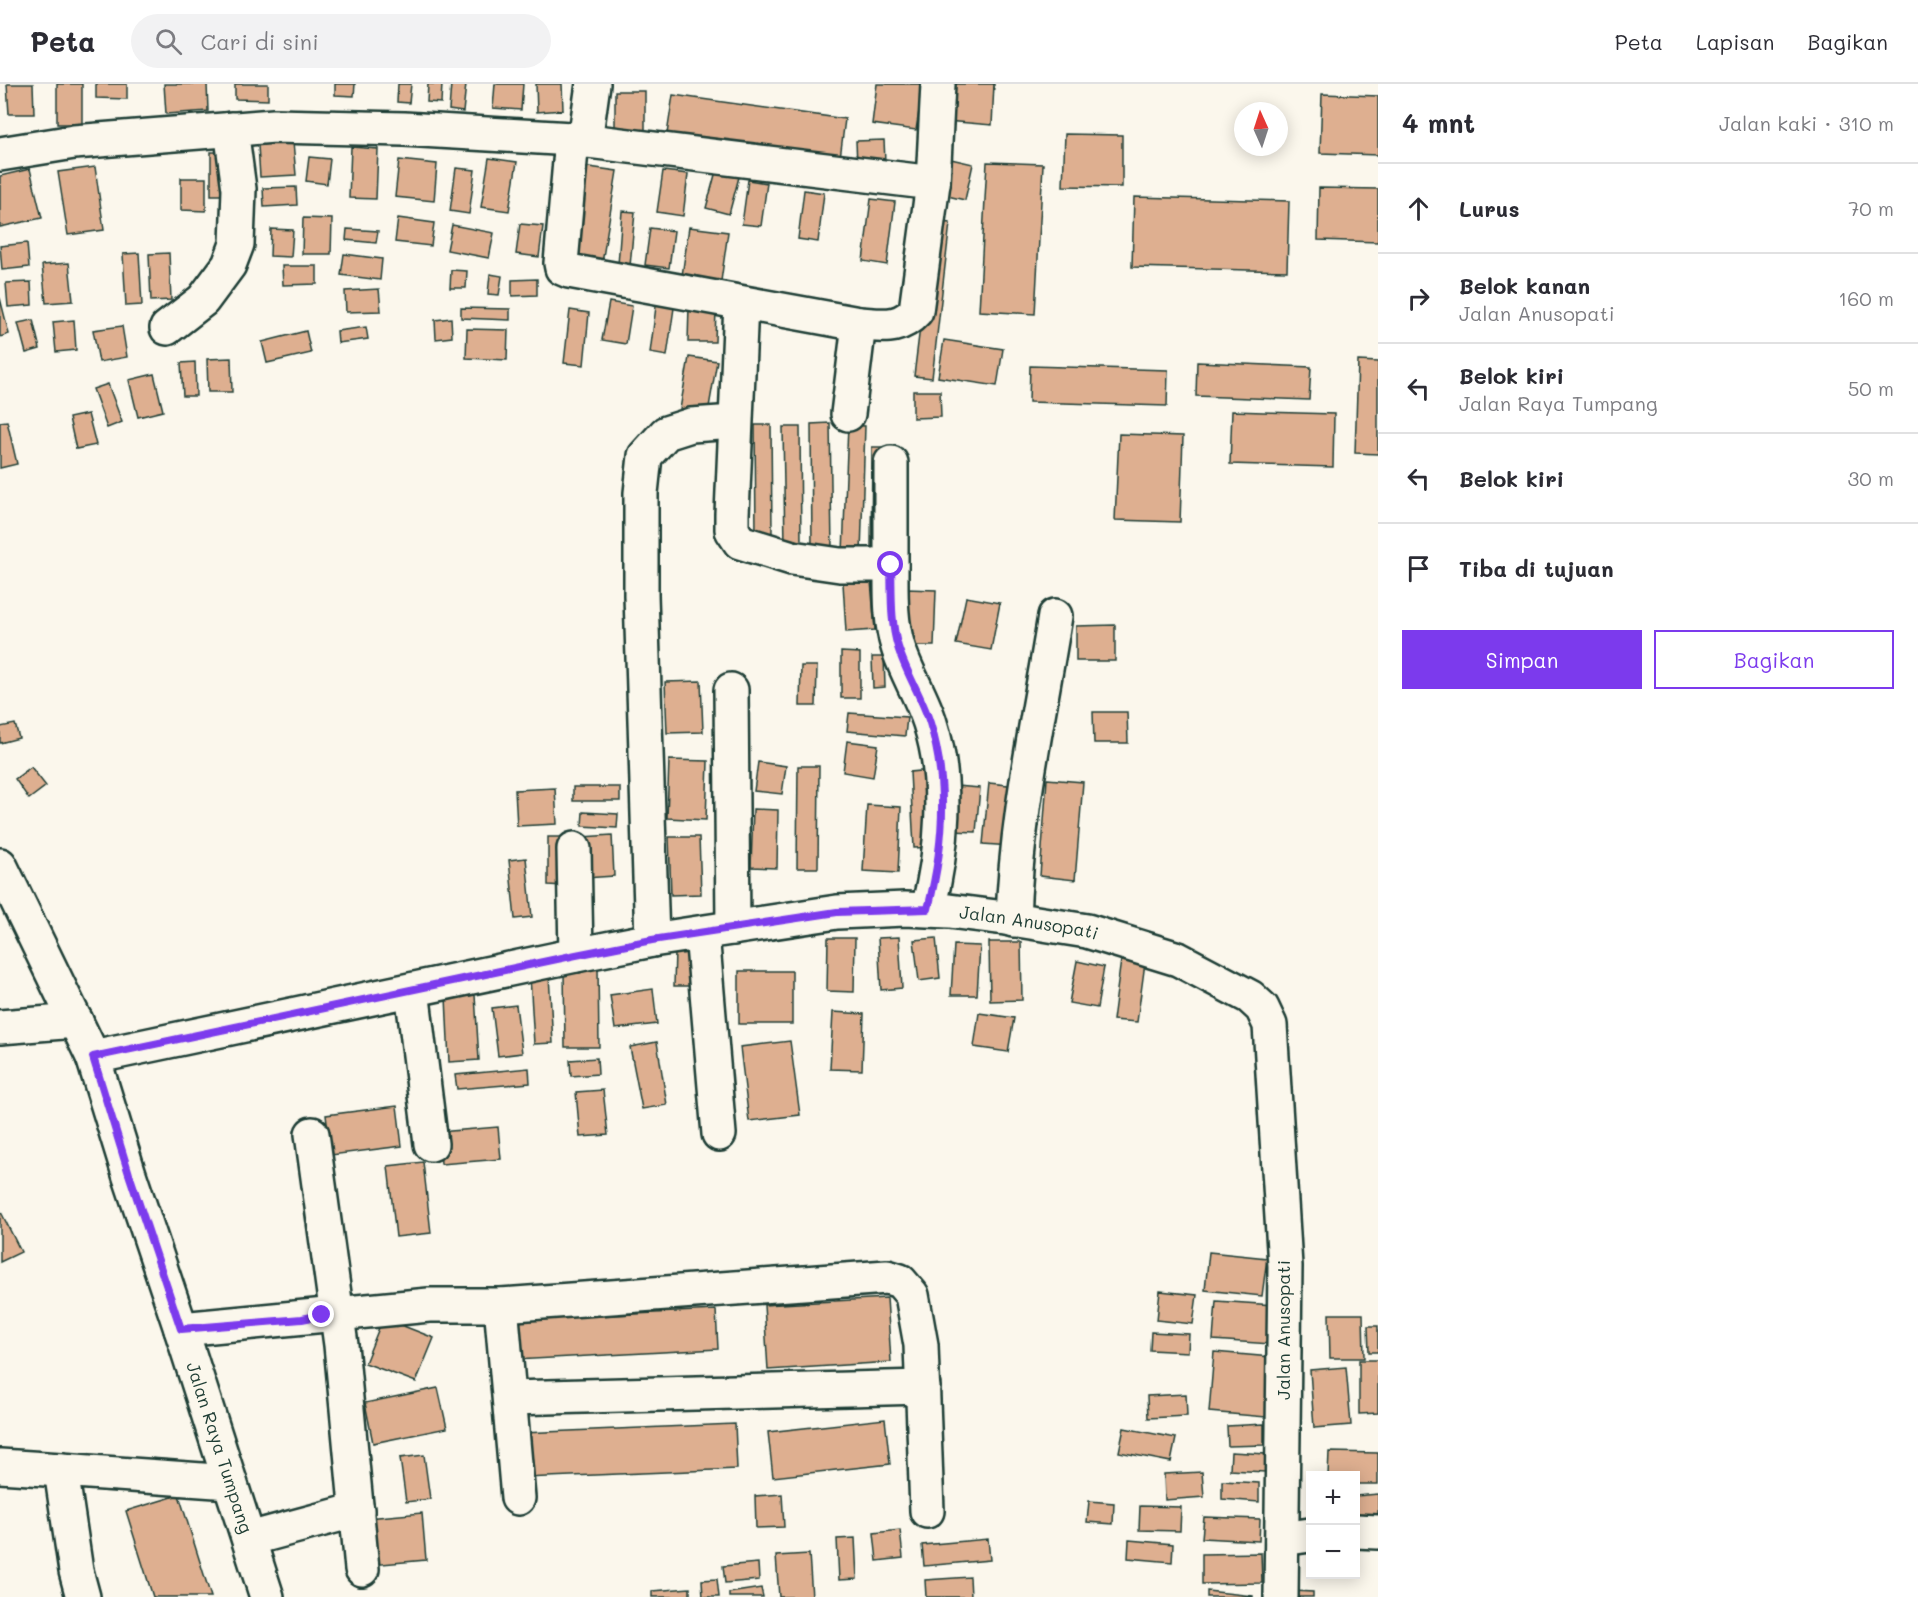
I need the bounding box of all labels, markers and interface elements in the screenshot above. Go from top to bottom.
search box [131,14,551,68]
text: Peta [30,23,95,59]
icon: search [152,25,185,58]
text: Cari di sini [200,27,319,56]
text: Peta [1615,28,1663,55]
text: Lapisan [1696,28,1774,55]
text: Bagikan [1807,28,1888,55]
north arrow [1234,102,1288,156]
text: 4 mnt [1402,106,1475,140]
text: Jalan kaki · 310 m [1719,110,1894,136]
icon: ahead [1402,192,1435,225]
text: Lurus [1459,194,1520,223]
text: 70 m [1848,195,1894,221]
text: Belok kanan [1459,271,1590,300]
icon: right [1402,282,1435,315]
text: 160 m [1838,285,1894,311]
text: Jalan Anusopati [1459,300,1615,326]
text: Belok kiri [1459,361,1564,390]
icon: left [1402,372,1435,405]
text: 50 m [1848,375,1894,401]
text: Jalan Raya Tumpang [1459,390,1657,416]
icon: left [1402,462,1435,495]
text: Belok kiri [1459,464,1564,493]
text: 30 m [1848,465,1894,491]
route start [877,551,903,577]
icon: arrive [1402,552,1435,585]
text: Tiba di tujuan [1459,554,1614,583]
button: Simpan [1402,630,1642,689]
button: Bagikan [1654,630,1894,689]
street label: Jalan Anusopati [958,899,1102,945]
street label: Jalan Anusopati [1271,1260,1295,1400]
route end [308,1301,334,1327]
street label: Jalan Raya Tumpang [181,1359,259,1536]
map controls [1306,1471,1360,1579]
button: + [1306,1471,1360,1525]
button: − [1306,1525,1360,1579]

